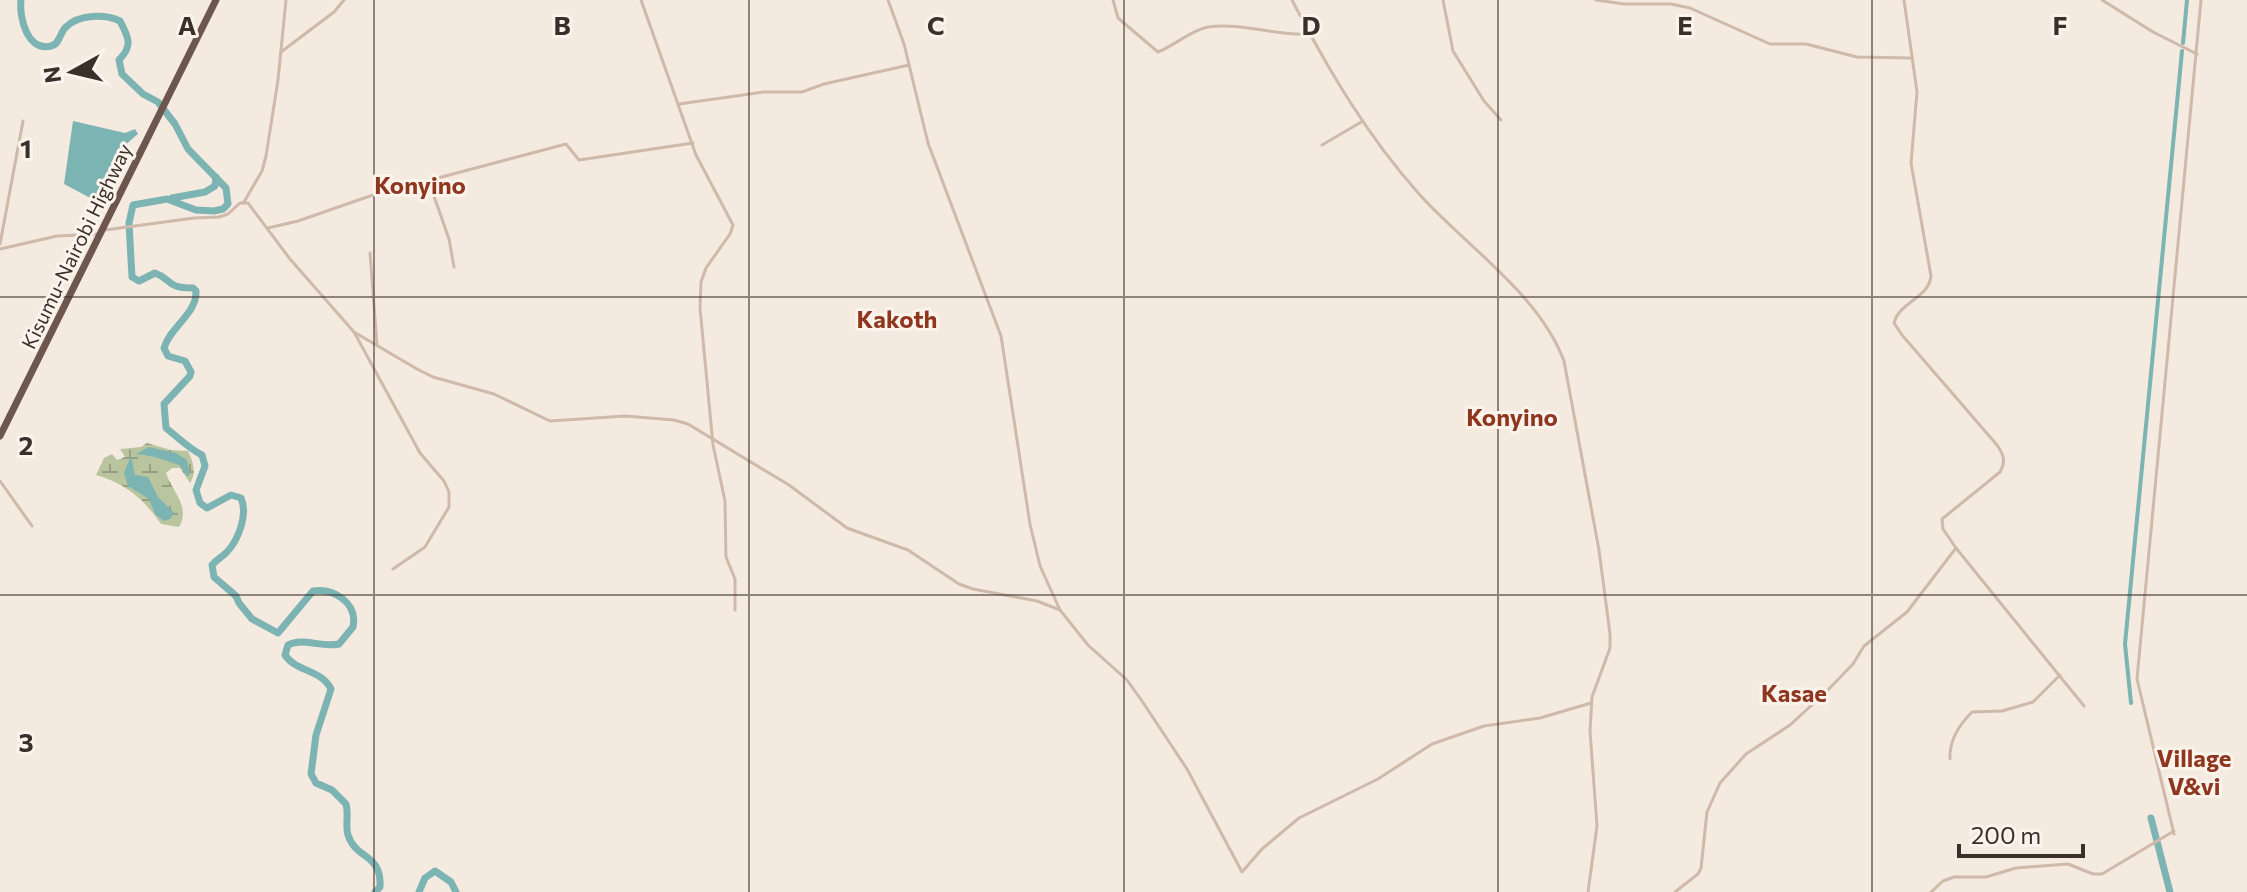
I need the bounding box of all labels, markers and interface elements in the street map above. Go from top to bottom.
text: A [178,9,197,40]
text: B [553,9,571,40]
text: C [927,9,945,40]
text: D [1301,9,1321,40]
text: E [1677,9,1693,40]
text: F [2052,9,2068,40]
north arrow [32,32,112,112]
text: N [37,65,66,85]
text: 1 [20,132,32,163]
street label: Kisumu-Nairobi Highway [16,139,136,353]
district label: Konyino [374,170,466,199]
district label: Kakoth [857,304,937,333]
district label: Konyino [1466,402,1558,431]
text: 2 [19,429,33,460]
district label: Kasae [1761,678,1827,707]
text: 3 [18,726,34,757]
district label: Village V&vi [2156,743,2232,800]
scale bar [1959,808,2083,858]
text: 200 m [1971,820,2041,849]

